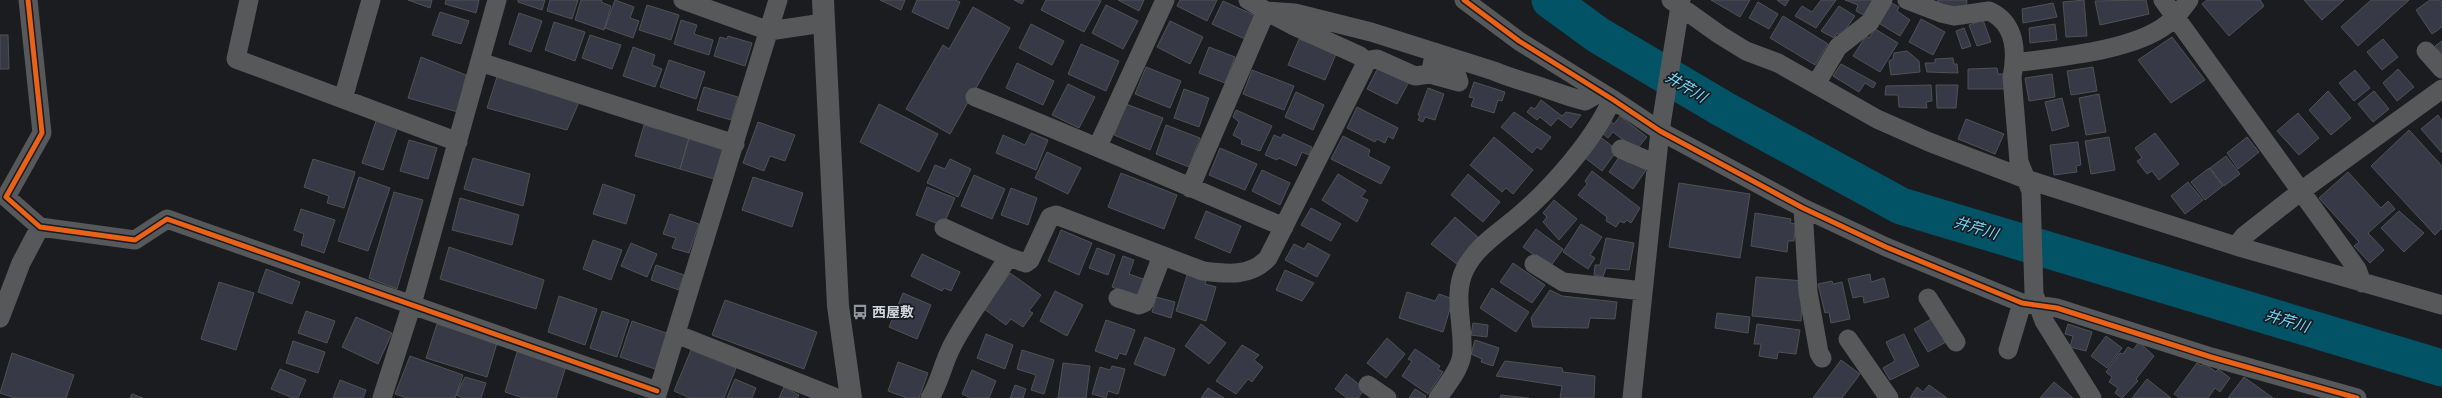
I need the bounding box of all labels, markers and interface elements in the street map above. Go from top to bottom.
water label: 井芹川 [1662,68,1712,107]
water label: 井芹川 [1952,213,2002,244]
bus stop icon: 西屋敷 [851,303,869,321]
place label: 西屋敷 [872,304,914,321]
water label: 井芹川 [2263,306,2313,337]

